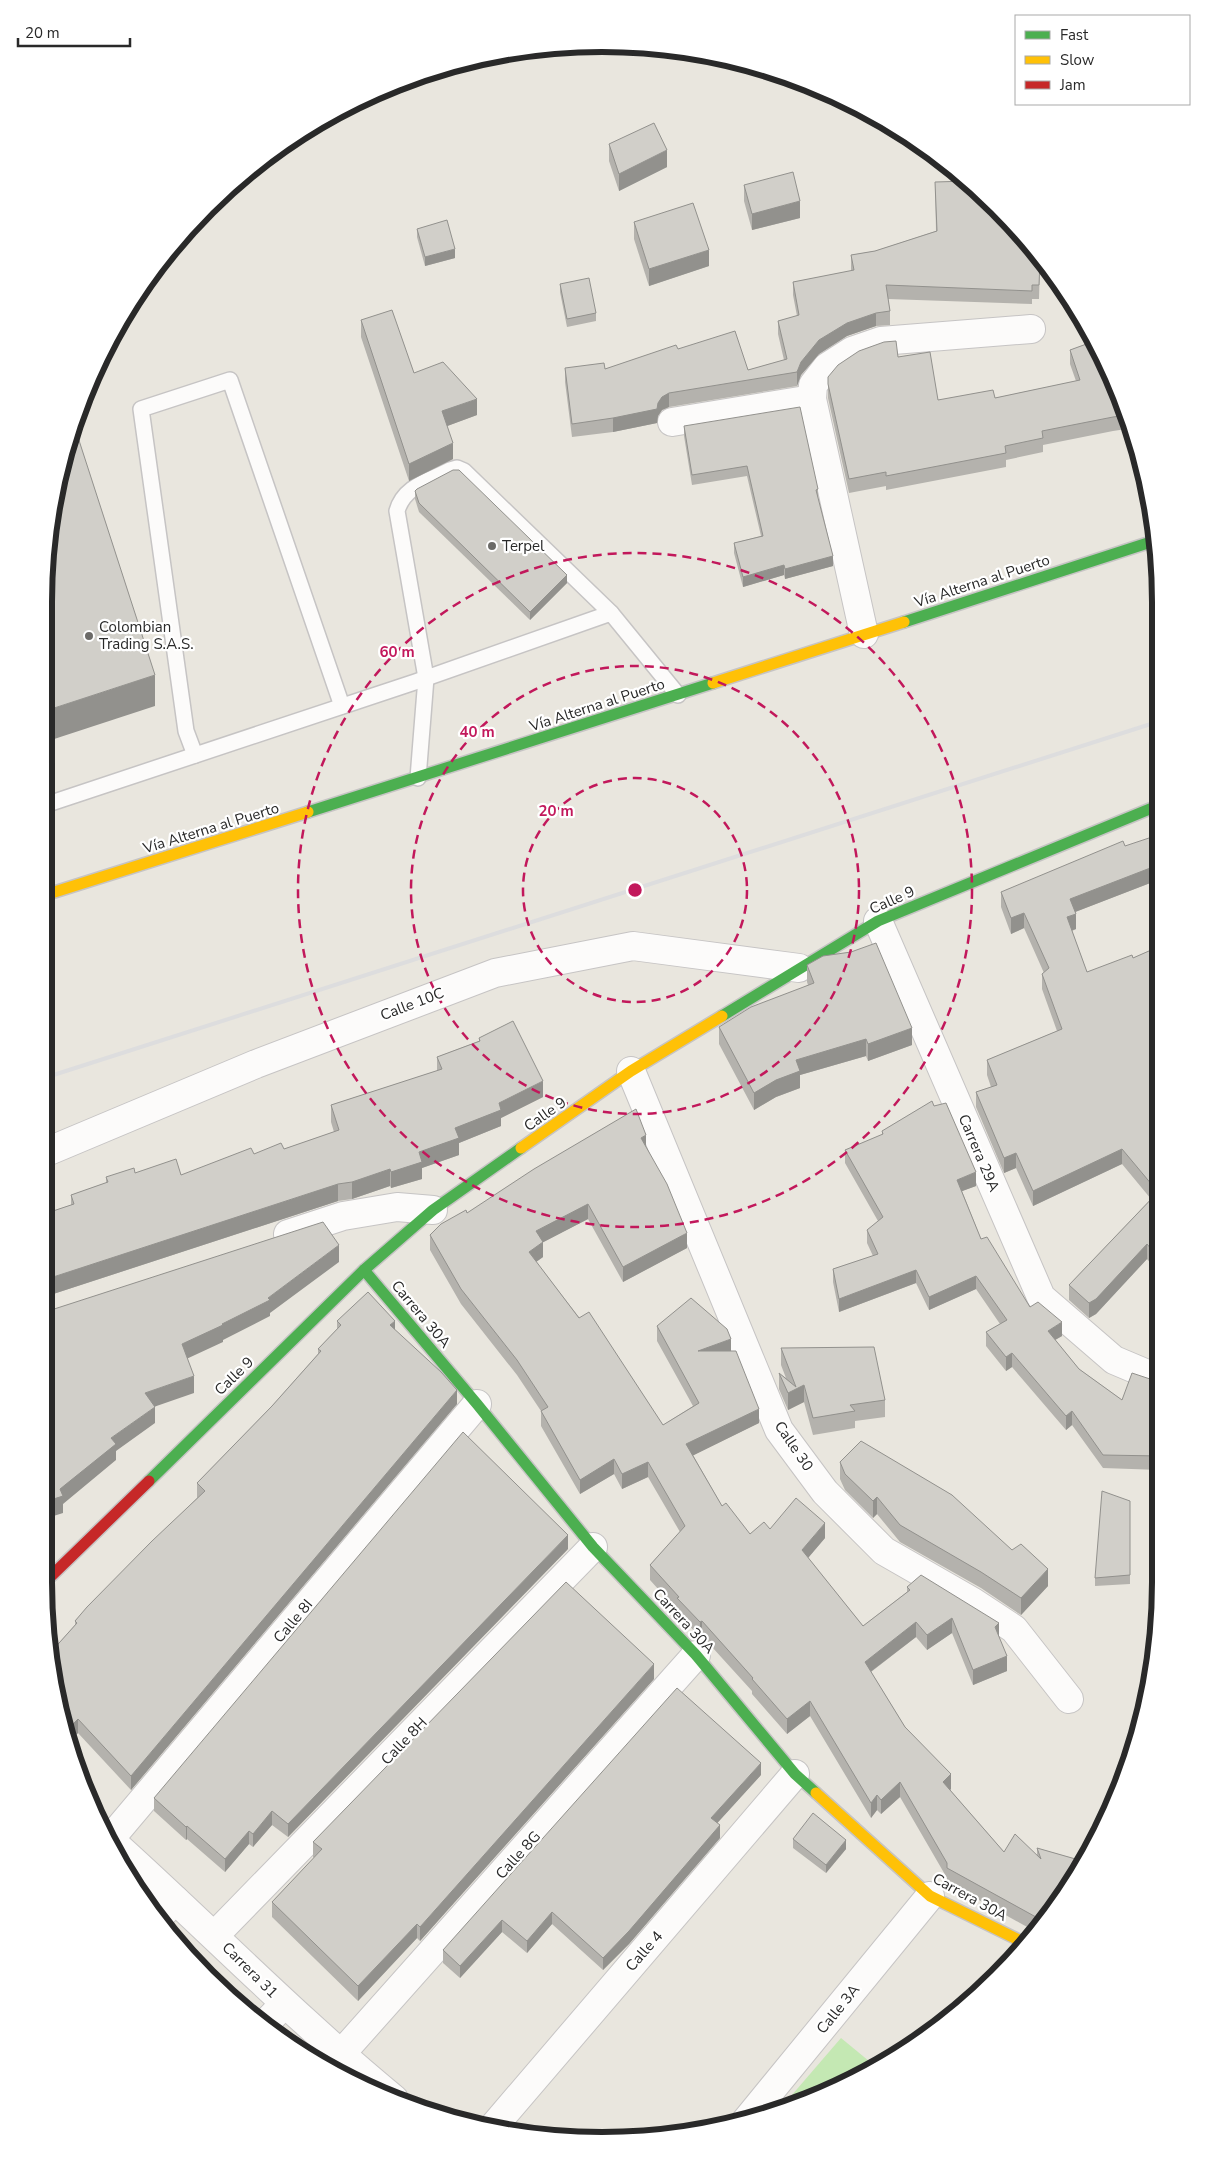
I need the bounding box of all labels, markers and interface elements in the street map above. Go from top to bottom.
scale bar [18,15,130,47]
legend [1015,15,1190,105]
text: 20 m [25,23,60,43]
text: Fast [1060,25,1089,45]
text: Slow [1060,50,1095,70]
text: Jam [1059,75,1086,95]
place label: Terpel [502,536,545,556]
marker: Terpel [486,540,498,552]
street label: Vía Alterna al Puerto [911,550,1052,613]
place label: Colombian Trading S.A.S. [99,617,194,654]
marker: Colombian Trading S.A.S. [83,630,95,642]
text: 60 m [379,642,415,662]
street label: Vía Alterna al Puerto [526,674,667,737]
text: 40 m [459,722,495,742]
street label: Vía Alterna al Puerto [140,798,281,858]
text: 20 m [538,801,574,821]
centre of rings [626,881,644,899]
street label: Calle 9 [866,881,918,919]
street label: Calle 10C [377,983,447,1025]
street label: Calle 9 [520,1092,570,1136]
street label: Carrera 29A [954,1111,1004,1195]
street label: Carrera 30A [387,1276,455,1352]
street label: Calle 9 [210,1352,258,1400]
street label: Calle 30 [770,1417,818,1475]
street label: Carrera 30A [649,1584,719,1658]
street label: Calle 8I [269,1595,317,1647]
street label: Calle 8H [376,1713,432,1769]
street label: Calle 8G [491,1827,545,1883]
street label: Carrera 30A [929,1868,1011,1926]
street label: Calle 4 [621,1927,667,1975]
street label: Carrera 31 [218,1938,282,2002]
street label: Calle 3A [812,1980,864,2038]

